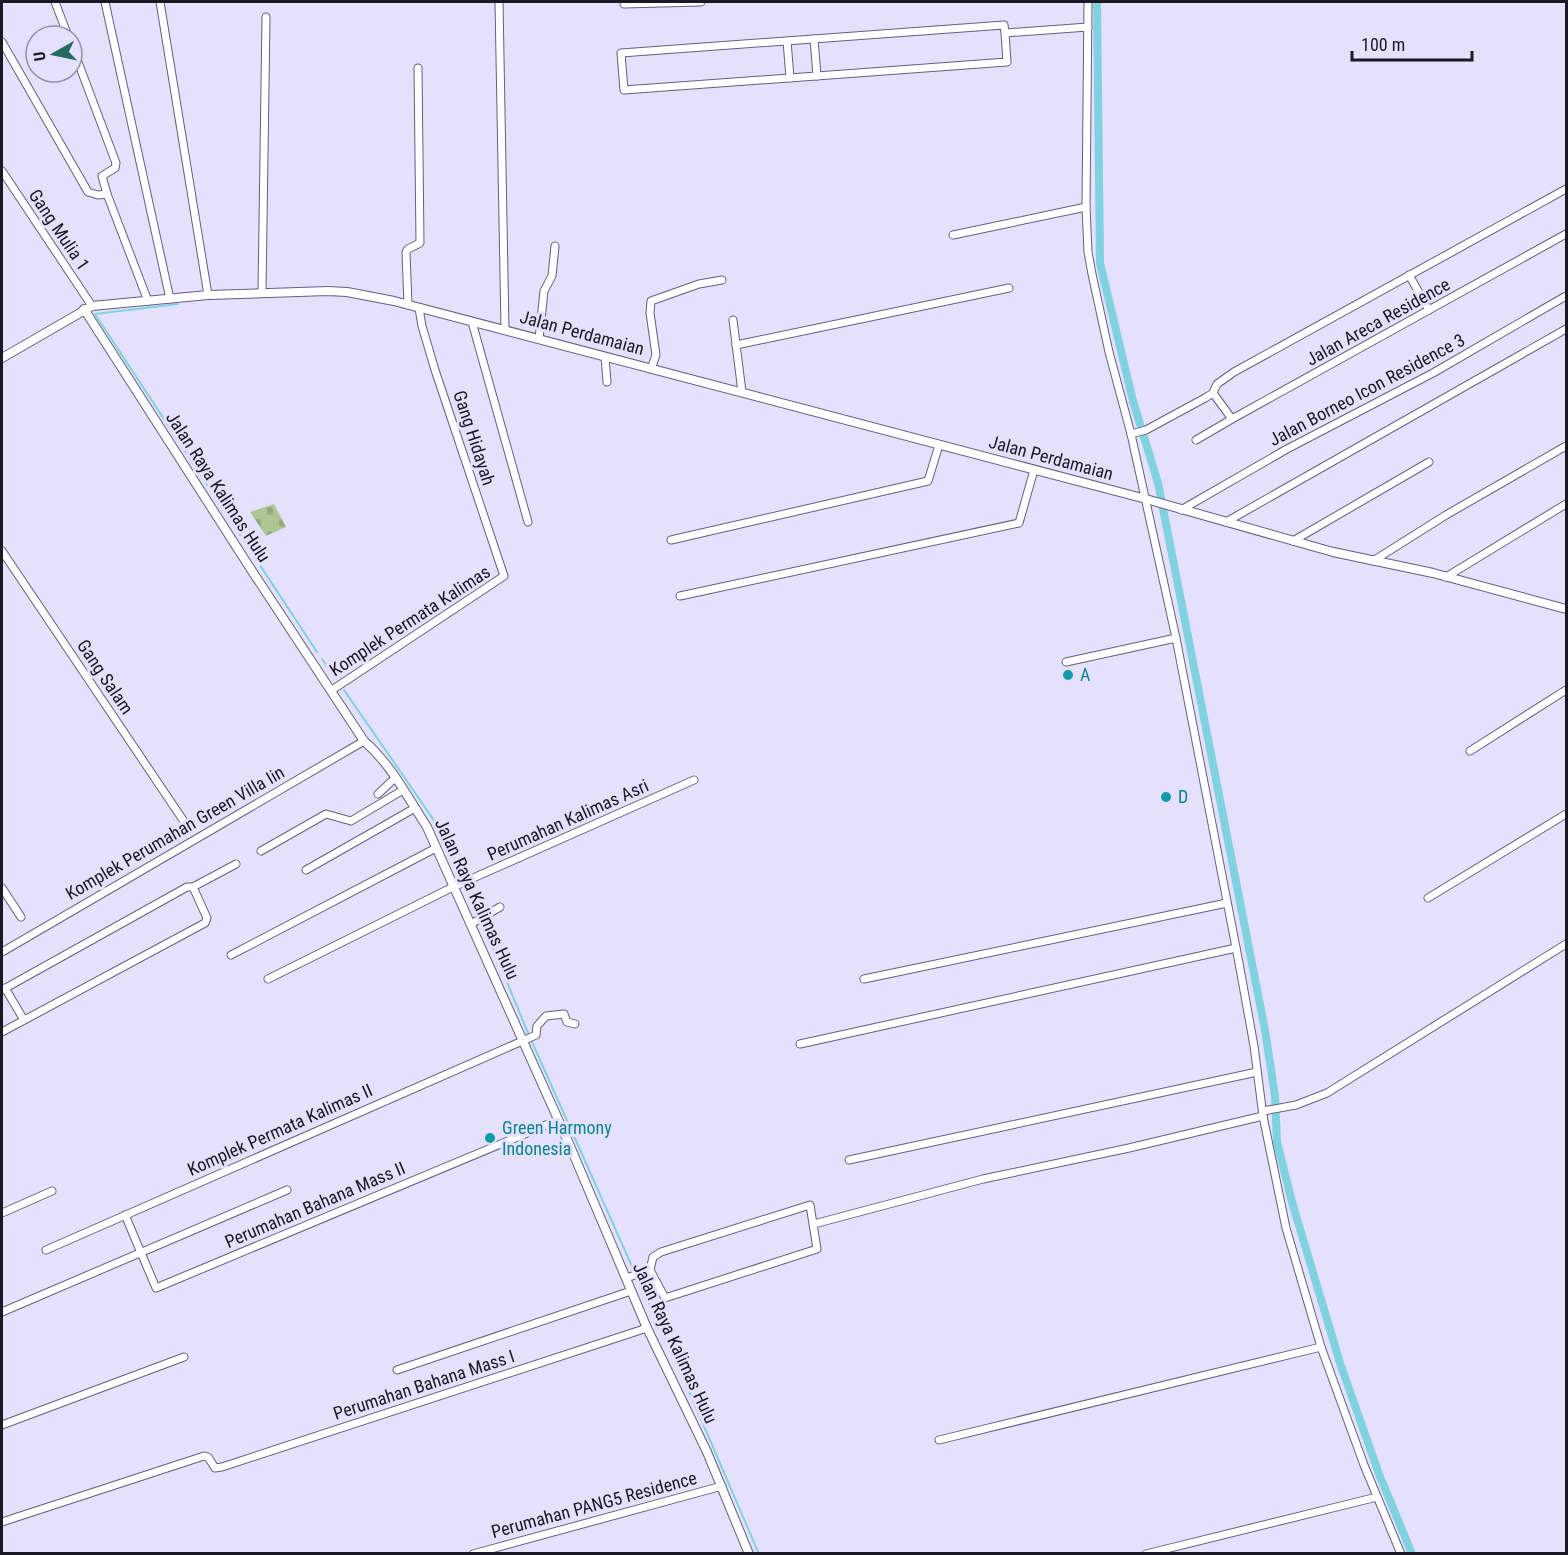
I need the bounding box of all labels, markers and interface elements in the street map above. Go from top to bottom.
north arrow [24,24,84,84]
scale bar [1352,24,1472,62]
text: 100 m [1361,34,1405,55]
text: U [30,50,50,62]
street label: Gang Mulia 1 [25,185,94,274]
street label: Jalan Areca Residence [1302,273,1453,370]
street label: Jalan Perdamaian [518,306,647,359]
street label: Jalan Borneo Icon Residence 3 [1265,329,1468,450]
street label: Gang Hidayah [449,388,500,488]
street label: Jalan Raya Kalimas Hulu [162,408,275,566]
street label: Jalan Perdamaian [987,431,1116,484]
street label: Komplek Permata Kalimas [326,561,494,680]
street label: Gang Salam [73,636,138,718]
place label: A [1080,664,1091,685]
marker: A [1061,668,1075,682]
street label: Komplek Perumahan Green Villa Iin [62,761,288,904]
street label: Perumahan Kalimas Asri [484,775,652,865]
place label: D [1178,786,1188,807]
marker: D [1159,790,1173,804]
street label: Jalan Raya Kalimas Hulu [431,815,524,983]
street label: Komplek Permata Kalimas II [184,1079,375,1180]
place label: Green Harmony Indonesia [502,1117,612,1159]
marker: Green Harmony Indonesia [483,1131,497,1145]
street label: Perumahan Bahana Mass II [221,1157,408,1252]
street label: Jalan Raya Kalimas Hulu [629,1259,722,1427]
street label: Perumahan Bahana Mass I [331,1345,517,1424]
street label: Perumahan PANG5 Residence [489,1467,699,1542]

